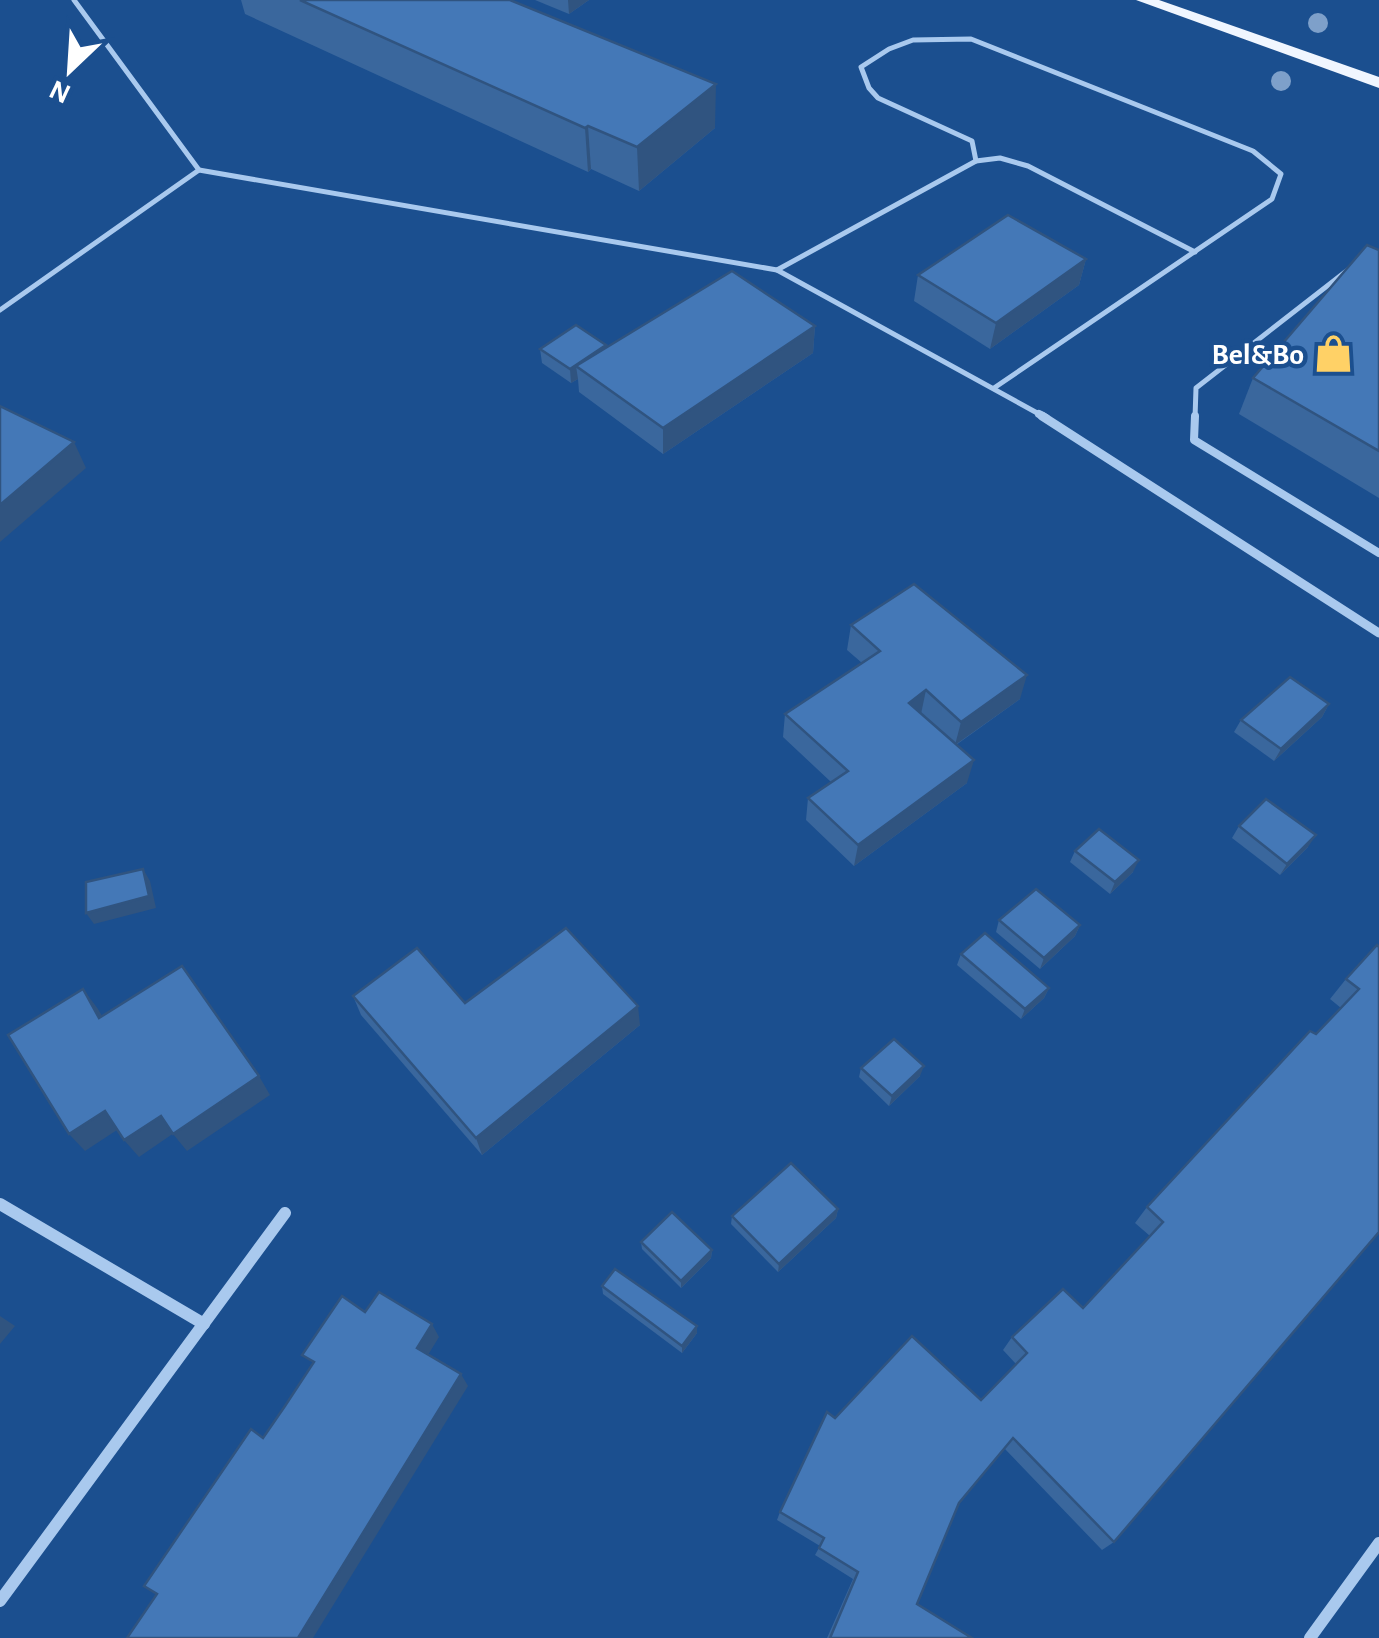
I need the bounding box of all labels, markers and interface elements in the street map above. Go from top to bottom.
north arrow [20,20,120,120]
text: N [46,74,75,108]
shop icon: Bel&Bo [1313,333,1355,375]
place label: Bel&Bo [1212,340,1304,370]

